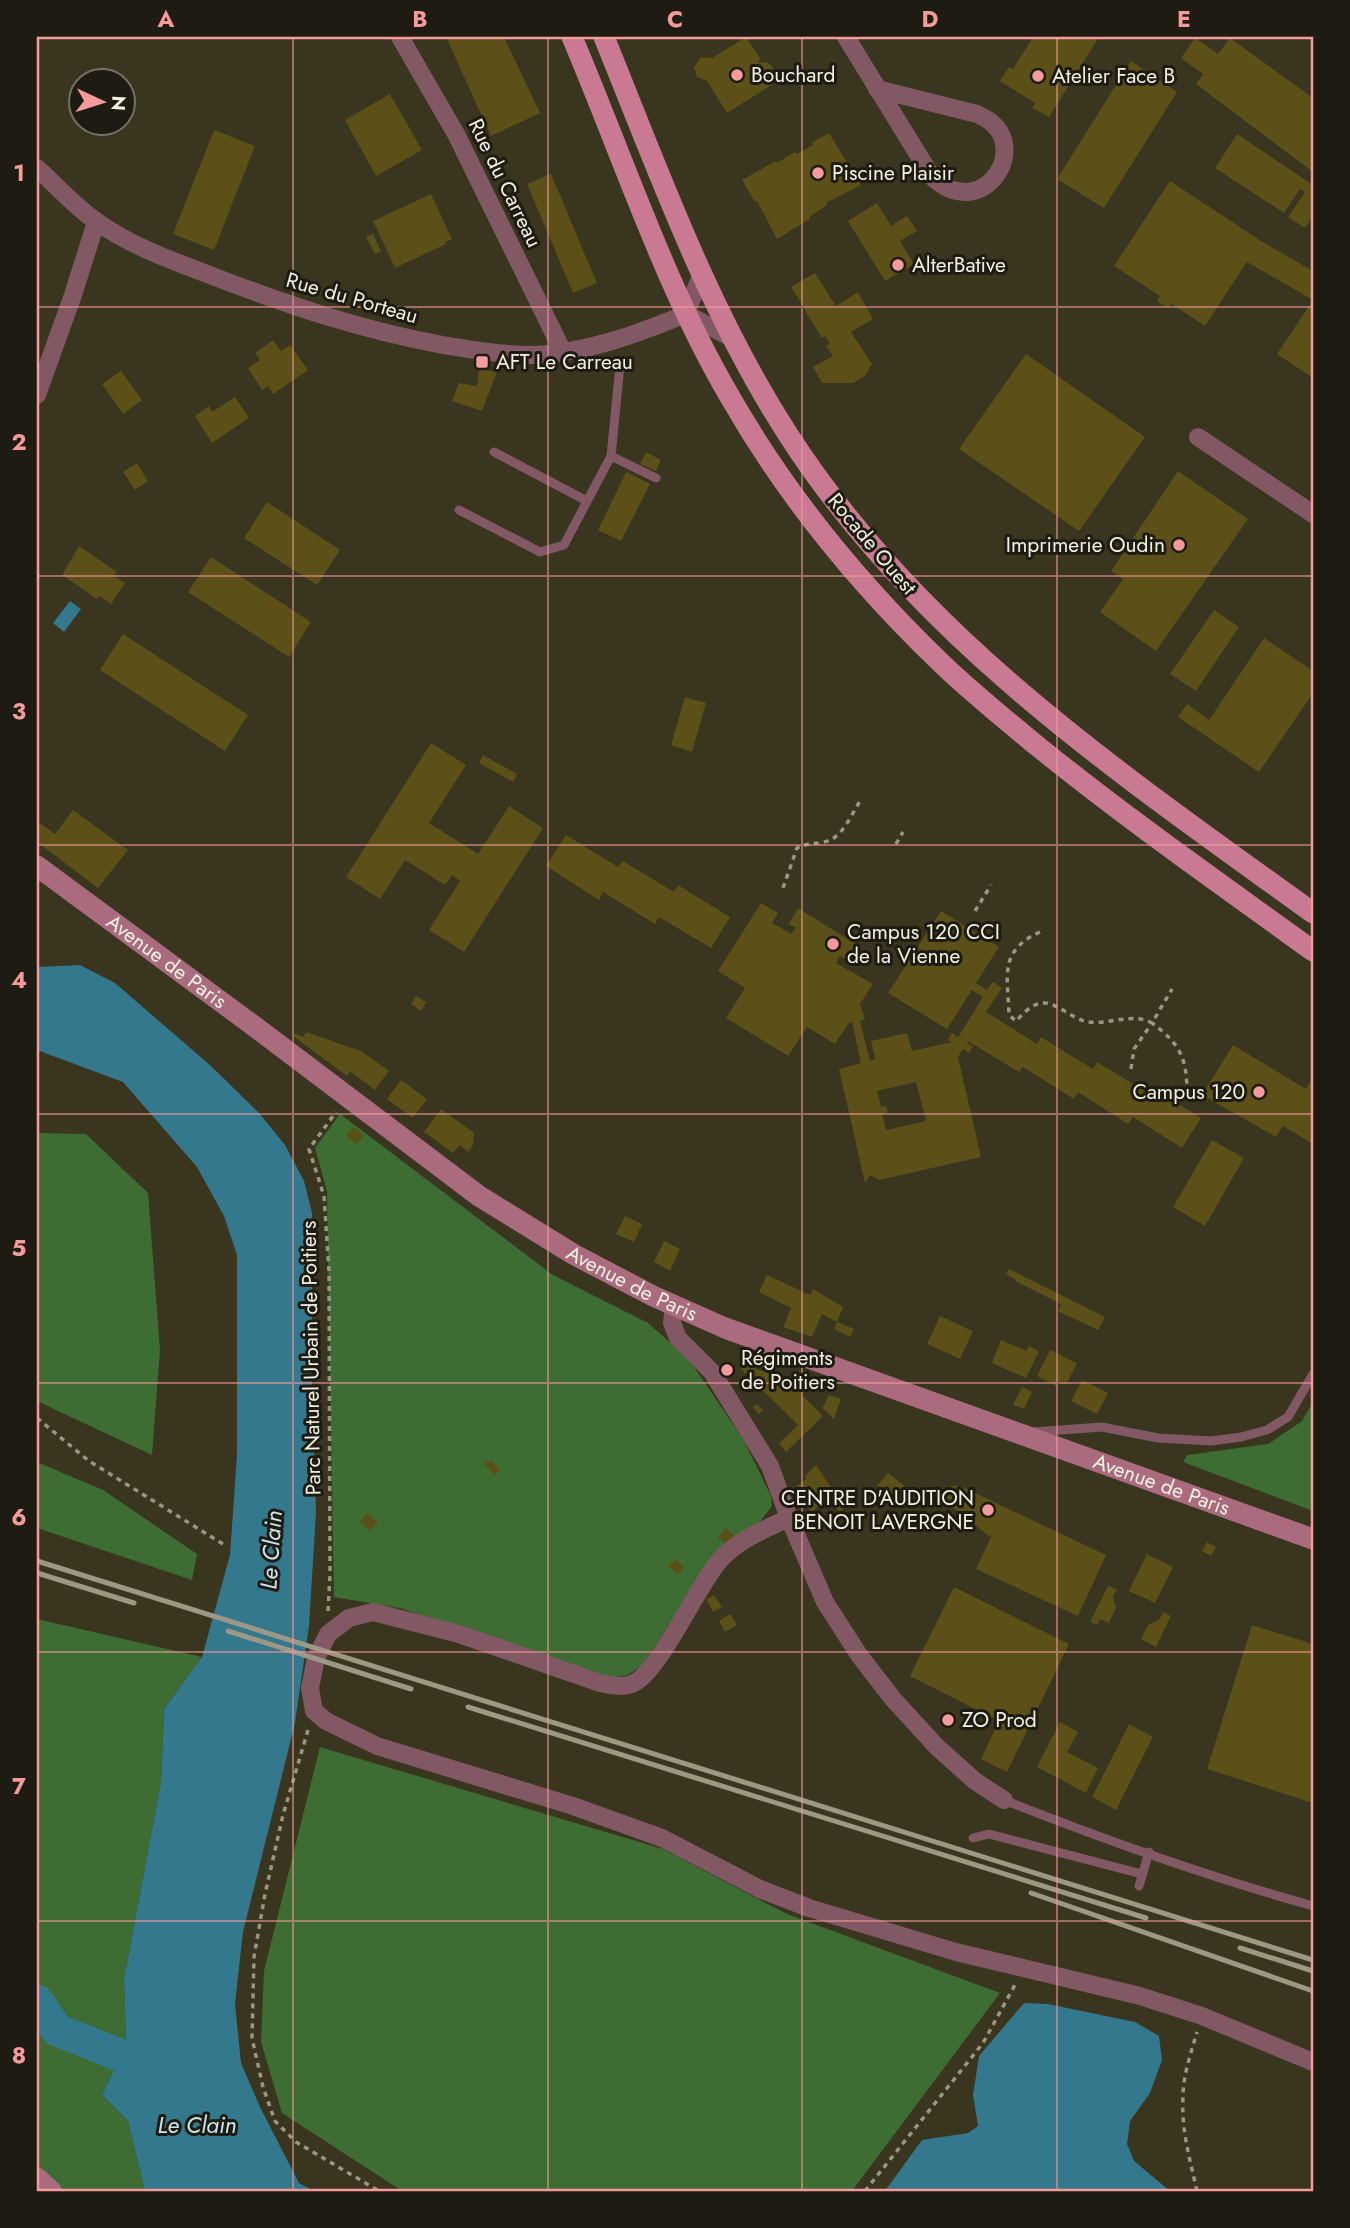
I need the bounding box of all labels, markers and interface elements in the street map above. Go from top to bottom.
text: A [157,2,175,36]
text: B [412,2,428,36]
text: C [667,2,683,36]
text: D [922,2,939,36]
text: E [1177,2,1191,36]
place label: Bouchard [751,60,836,90]
place label: Atelier Face B [1052,61,1175,91]
north arrow [66,66,136,136]
marker: Bouchard [729,67,745,83]
marker: Atelier Face B [1030,68,1046,84]
text: N [104,95,132,112]
street label: Rue du Carreau [461,114,549,252]
text: 1 [13,156,25,190]
place label: Piscine Plaisir [832,158,955,188]
marker: Piscine Plaisir [810,165,826,181]
place label: AlterBative [912,250,1006,280]
marker: AlterBative [890,257,906,273]
street label: Rue du Porteau [283,265,421,331]
place label: AFT Le Carreau [496,347,633,377]
marker: AFT Le Carreau [474,354,490,370]
text: 2 [11,425,27,459]
street label: Rocade Ouest [821,487,923,601]
place label: Imprimerie Oudin [1006,530,1165,560]
marker: Imprimerie Oudin [1171,537,1187,553]
text: 3 [12,694,26,728]
street label: Avenue de Paris [100,907,233,1016]
place label: Campus 120 CCI de la Vienne [847,917,1000,971]
marker: Campus 120 CCI de la Vienne [825,936,841,952]
text: 4 [11,963,27,997]
place label: Campus 120 [1132,1077,1245,1107]
marker: Campus 120 [1251,1084,1267,1100]
street label: Parc Naturel Urbain de Poitiers [294,1220,328,1496]
text: 5 [12,1231,26,1265]
street label: Avenue de Paris [561,1238,702,1329]
place label: Régiments de Poitiers [741,1343,835,1397]
marker: Régiments de Poitiers [719,1362,735,1378]
street label: Avenue de Paris [1089,1446,1234,1523]
place label: CENTRE D'AUDITION BENOIT LAVERGNE [781,1483,974,1537]
text: 6 [11,1500,27,1534]
marker: CENTRE D'AUDITION BENOIT LAVERGNE [980,1502,996,1518]
water label: Le Clain [251,1509,291,1591]
place label: ZO Prod [962,1705,1037,1735]
marker: ZO Prod [940,1712,956,1728]
text: 7 [12,1769,26,1803]
text: 8 [12,2038,26,2072]
water label: Le Clain [157,2108,237,2142]

